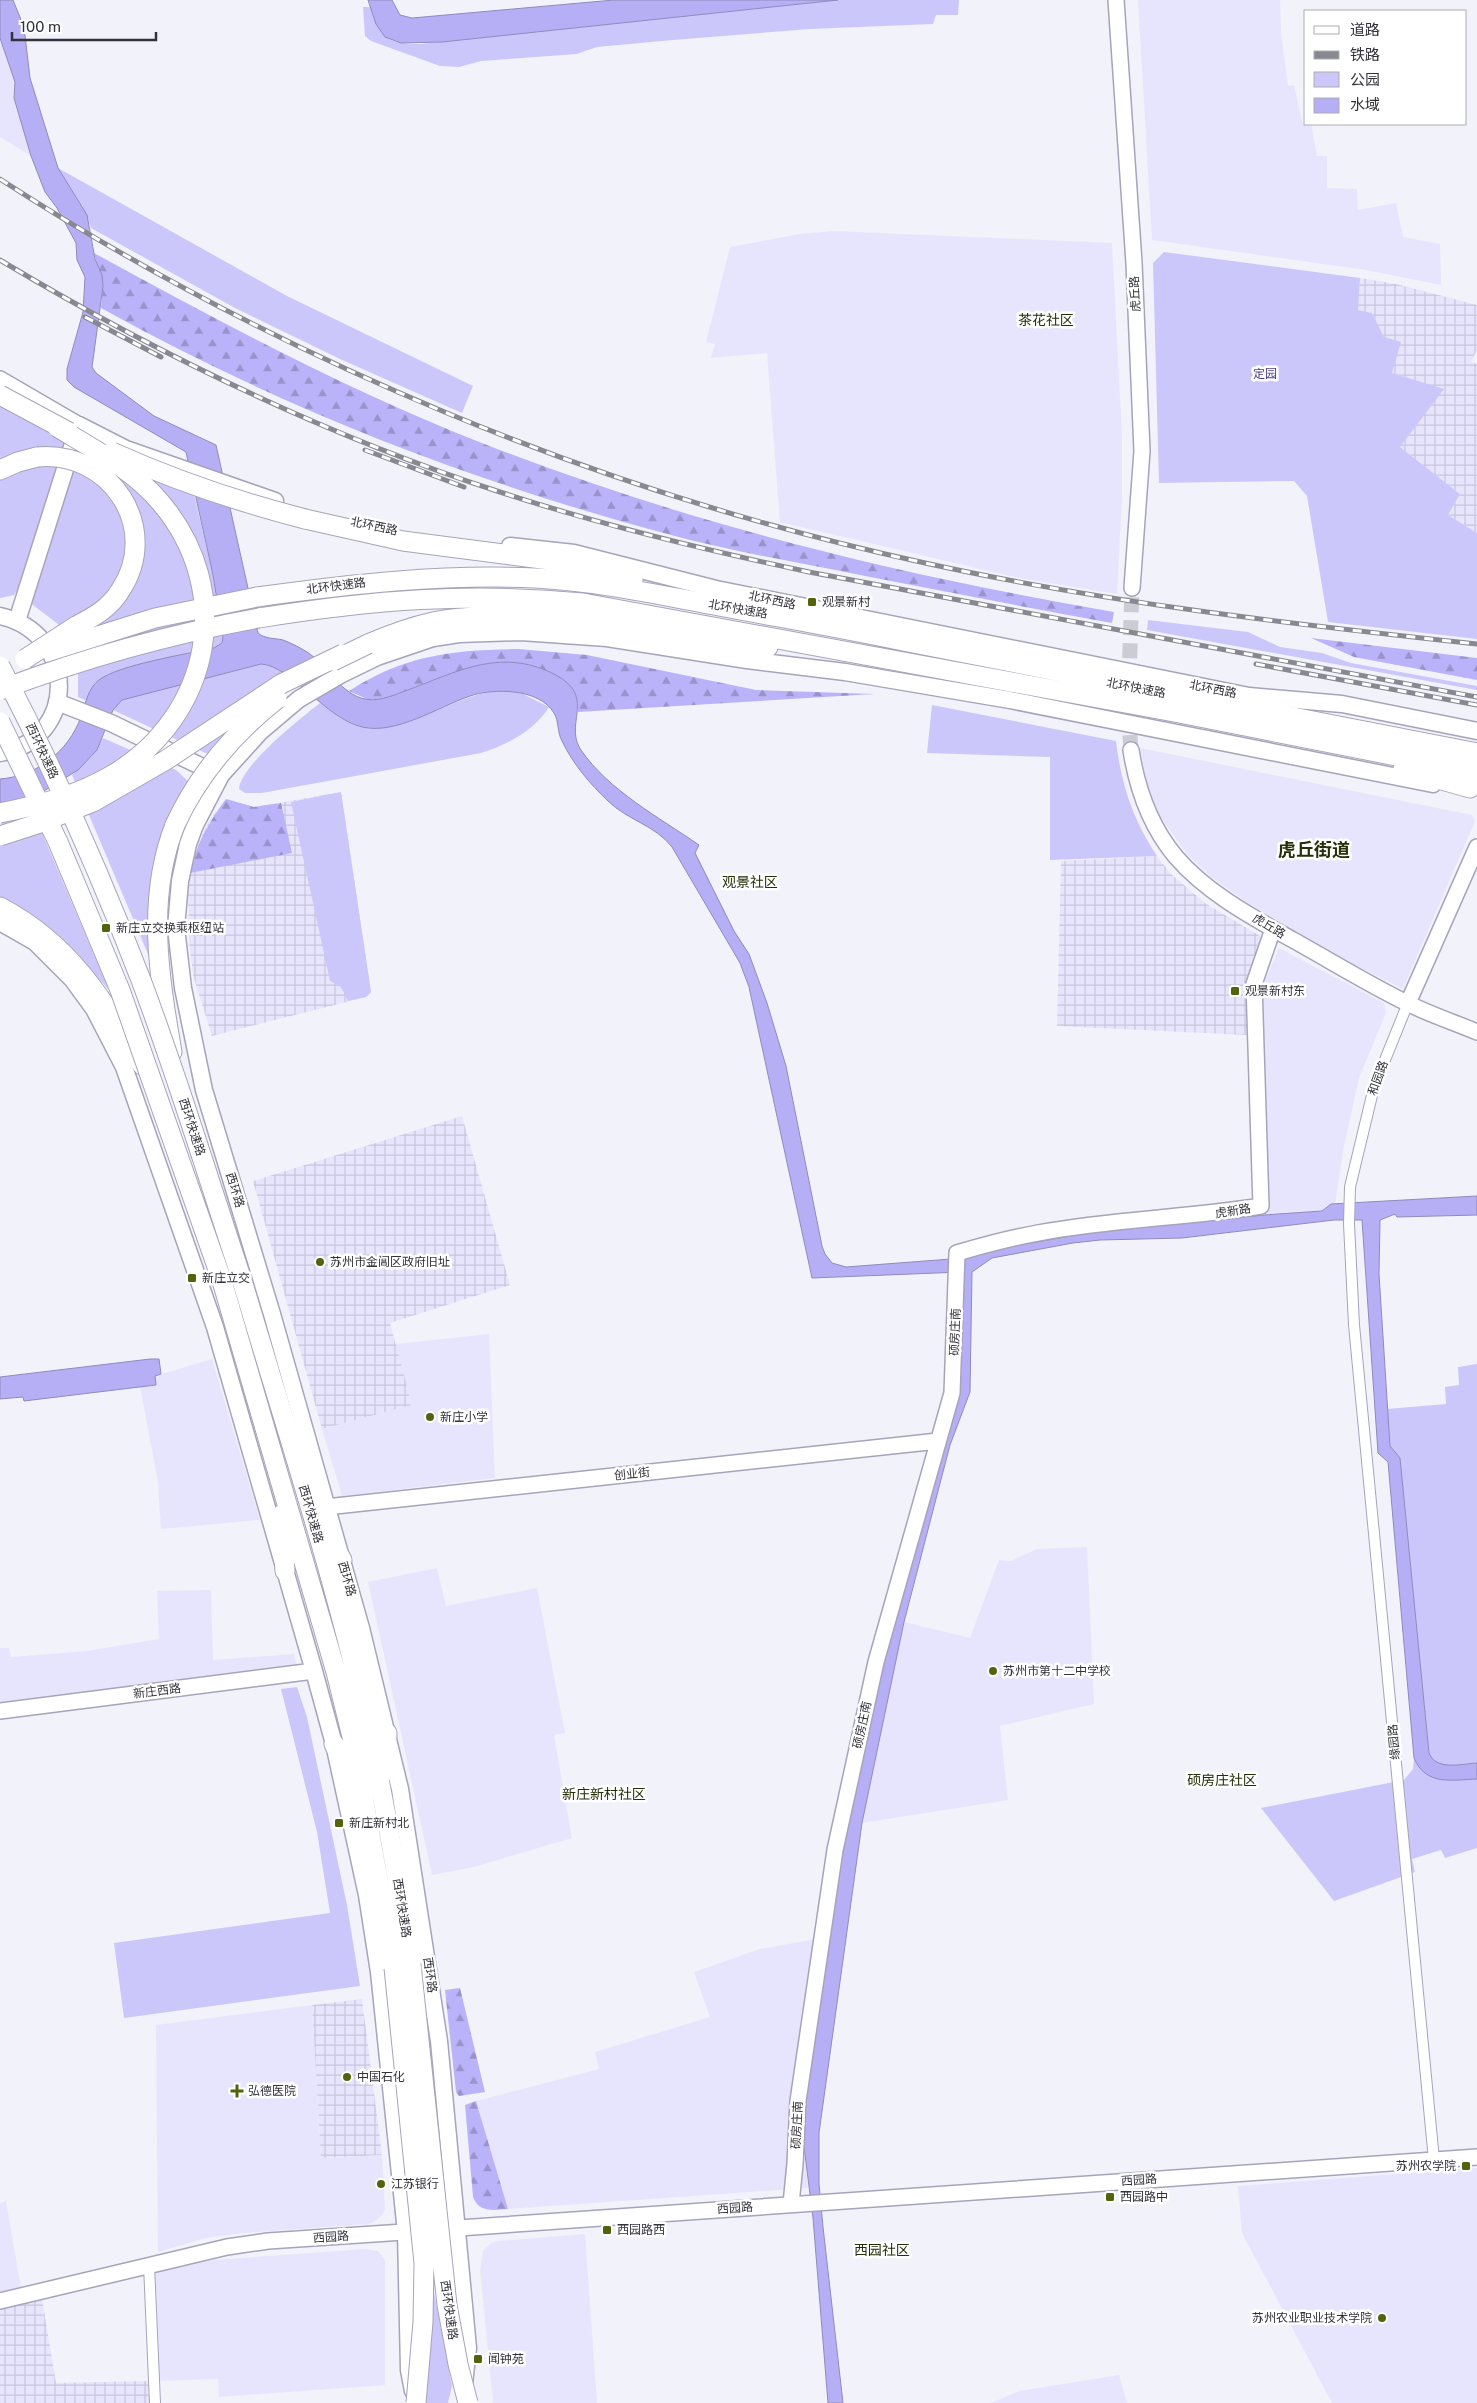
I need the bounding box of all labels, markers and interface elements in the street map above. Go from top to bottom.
scale bar [12,10,156,42]
legend [1304,10,1467,125]
text: 100 m [20,18,61,35]
text: 道路 [1350,21,1380,38]
text: 铁路 [1350,46,1380,63]
text: 公园 [1350,71,1380,88]
text: 水域 [1350,96,1380,113]
street label: 虎丘路 [1127,276,1143,312]
district label: 茶花社区 [1018,312,1074,328]
park label: 定园 [1253,367,1277,381]
street label: 北环西路 [349,514,399,538]
street label: 北环快速路 [305,575,367,597]
street label: 北环西路 [747,588,797,612]
place label: 观景新村 [822,595,871,609]
marker: 观景新村 [806,596,818,608]
street label: 北环快速路 [707,597,769,621]
street label: 北环快速路 [1105,675,1167,701]
street label: 北环西路 [1188,678,1238,700]
street label: 西环快速路 [23,721,61,781]
district label: 虎丘街道 [1278,839,1350,860]
district label: 观景社区 [722,874,778,890]
street label: 虎丘路 [1250,911,1288,941]
place label: 新庄立交换乘枢纽站 [116,921,224,935]
marker: 新庄立交换乘枢纽站 [100,922,112,934]
place label: 观景新村东 [1245,984,1305,998]
marker: 观景新村东 [1229,985,1241,997]
street label: 和园路 [1365,1059,1391,1097]
street label: 西环快速路 [176,1096,208,1158]
street label: 西环路 [223,1171,247,1209]
street label: 虎新路 [1214,1201,1252,1221]
place label: 苏州市金阊区政府旧址 [330,1255,450,1269]
marker: 苏州市金阊区政府旧址 [314,1256,326,1268]
place label: 新庄立交 [202,1271,250,1285]
marker: 新庄立交 [186,1272,198,1284]
street label: 硕房庄南 [947,1308,963,1356]
place label: 新庄小学 [440,1410,488,1424]
marker: 新庄小学 [424,1411,436,1423]
street label: 创业街 [613,1465,651,1483]
street label: 西环快速路 [296,1483,326,1545]
street label: 西环路 [335,1560,359,1598]
place label: 苏州市第十二中学校 [1003,1664,1111,1678]
marker: 苏州市第十二中学校 [987,1665,999,1677]
street label: 新庄西路 [132,1681,182,1701]
street label: 硕房庄南 [850,1700,874,1750]
street label: 缘园路 [1385,1723,1403,1761]
district label: 硕房庄社区 [1187,1772,1257,1788]
district label: 新庄新村社区 [562,1786,646,1802]
place label: 新庄新村北 [349,1816,409,1830]
marker: 新庄新村北 [333,1817,345,1829]
street label: 西环快速路 [390,1877,414,1939]
street label: 西环路 [421,1956,439,1994]
place label: 中国石化 [357,2070,405,2084]
marker: 中国石化 [341,2071,353,2083]
marker: 弘德医院 [230,2084,244,2098]
place label: 弘德医院 [248,2084,296,2098]
street label: 硕房庄南 [789,2101,805,2149]
place label: 苏州农学院 [1396,2159,1456,2173]
marker: 苏州农学院 [1460,2160,1472,2172]
street label: 西园路 [1121,2172,1157,2188]
place label: 江苏银行 [391,2177,439,2191]
marker: 江苏银行 [375,2178,387,2190]
place label: 西园路中 [1120,2190,1168,2204]
marker: 西园路中 [1104,2191,1116,2203]
street label: 西园路 [717,2200,753,2216]
place label: 西园路西 [617,2223,665,2237]
marker: 西园路西 [601,2224,613,2236]
street label: 西园路 [313,2229,349,2245]
district label: 西园社区 [854,2242,910,2258]
street label: 西环快速路 [438,2279,460,2341]
place label: 苏州农业职业技术学院 [1252,2311,1372,2325]
marker: 苏州农业职业技术学院 [1376,2312,1388,2324]
place label: 闻钟苑 [488,2352,524,2366]
marker: 闻钟苑 [472,2353,484,2365]

